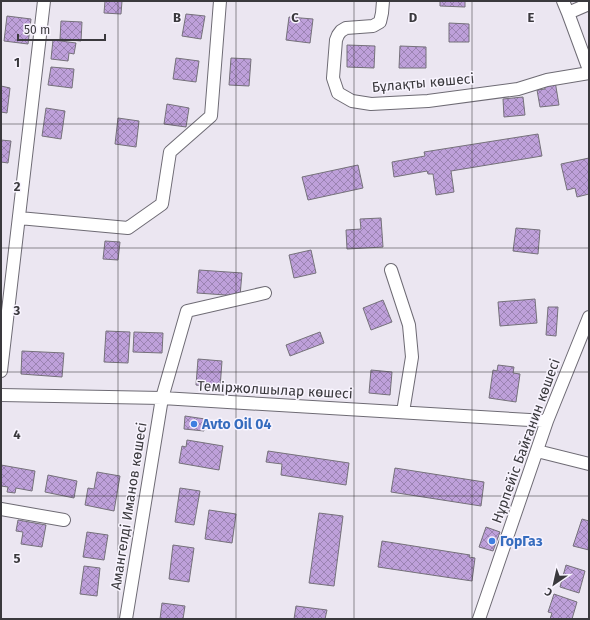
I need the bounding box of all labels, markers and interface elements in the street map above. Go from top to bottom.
text: B [173,10,181,25]
text: C [291,10,299,25]
text: D [409,10,418,25]
text: E [528,10,535,25]
scale bar [18,16,105,42]
text: 50 m [24,23,50,37]
text: 1 [14,55,20,70]
street label: Бұлақты көшесі [371,70,475,96]
text: 2 [14,179,21,194]
text: 3 [13,303,21,318]
street label: Нұрпейіс Байғанин көшесі [488,356,564,526]
street label: Теміржолшылар көшесі [197,377,353,403]
place label: Avto Oil 04 [201,416,271,433]
marker: Avto Oil 04 [189,419,199,429]
street label: Амангелді Иманов көшесі [107,421,151,591]
text: 4 [13,427,21,442]
place label: ГорГаз [500,533,543,550]
marker: ГорГаз [487,536,497,546]
text: 5 [14,551,21,566]
north arrow [534,564,574,604]
text: С [542,584,555,599]

